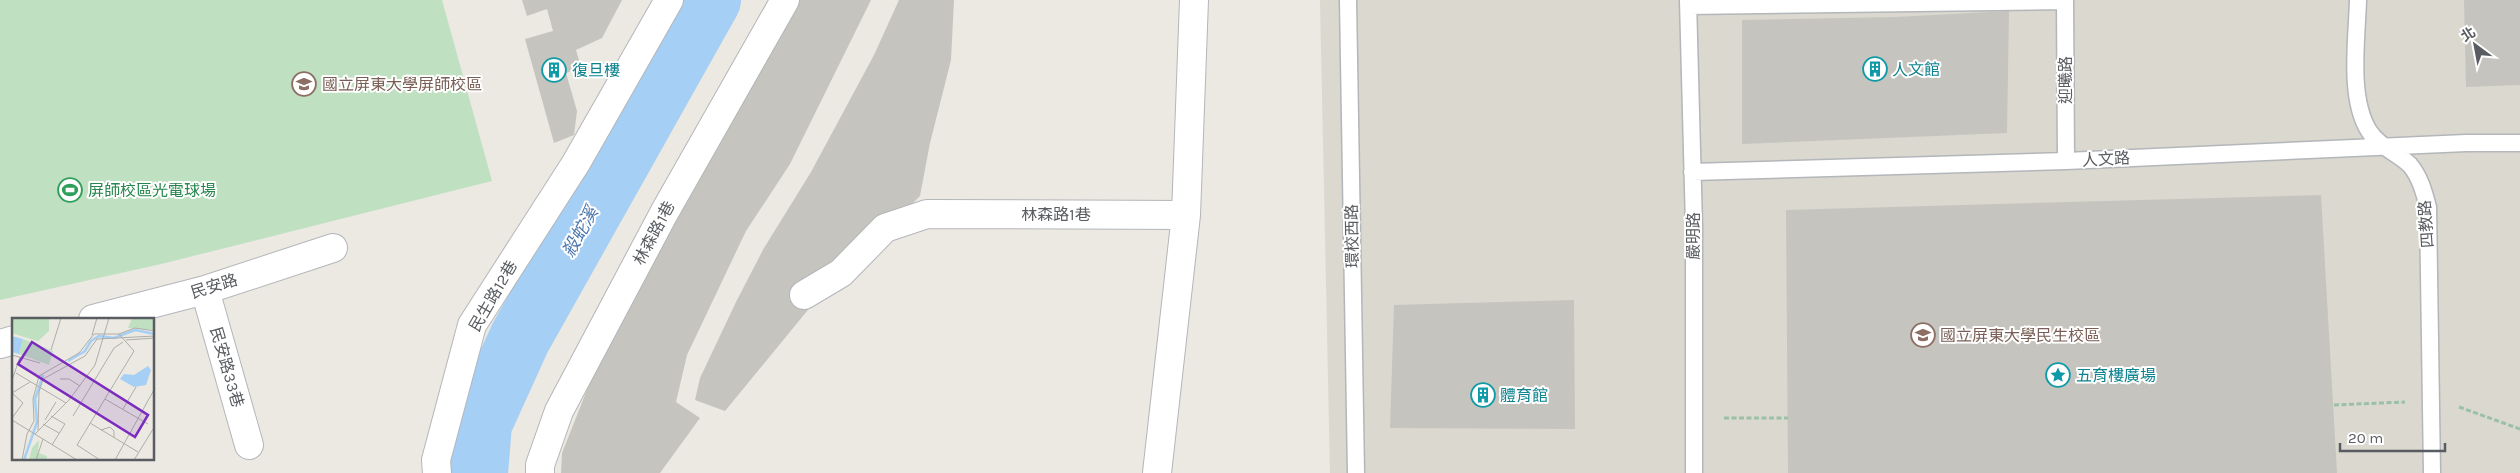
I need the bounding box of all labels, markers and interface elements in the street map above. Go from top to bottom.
north arrow [2450,20,2500,70]
text: 北 [2458,23,2479,45]
building icon: 人文館 [1862,56,1888,82]
street label: 迎曦路 [2056,56,2075,104]
building icon: 復旦樓 [541,57,567,83]
place label: 人文館 [1892,60,1940,79]
place label: 復旦樓 [572,61,620,80]
school or university icon: 國立屏東大學屏師校區 [291,71,317,97]
place label: 國立屏東大學屏師校區 [322,75,482,94]
street label: 人文路 [2082,148,2130,170]
sports icon: 屏師校區光電球場 [57,177,83,203]
place label: 屏師校區光電球場 [88,181,216,200]
street label: 林森路1巷 [629,198,679,268]
street label: 四教路 [2415,199,2437,249]
water label: 殺蛇溪 [557,200,604,261]
street label: 環校西路 [1342,204,1362,268]
street label: 林森路1巷 [1021,205,1091,224]
street label: 嚴明路 [1684,212,1703,260]
street label: 民生路12巷 [465,257,521,335]
street label: 民安路 [188,270,240,302]
inset map [12,318,155,460]
school or university icon: 國立屏東大學民生校區 [1910,322,1936,348]
street label: 民安路33巷 [206,325,248,409]
place label: 國立屏東大學民生校區 [1940,326,2100,345]
place icon: 五育樓廣場 [2045,362,2071,388]
place label: 五育樓廣場 [2076,366,2156,385]
building icon: 體育館 [1470,382,1496,408]
place label: 體育館 [1500,386,1548,405]
scale bar [2340,420,2445,452]
text: 20 m [2348,429,2383,447]

